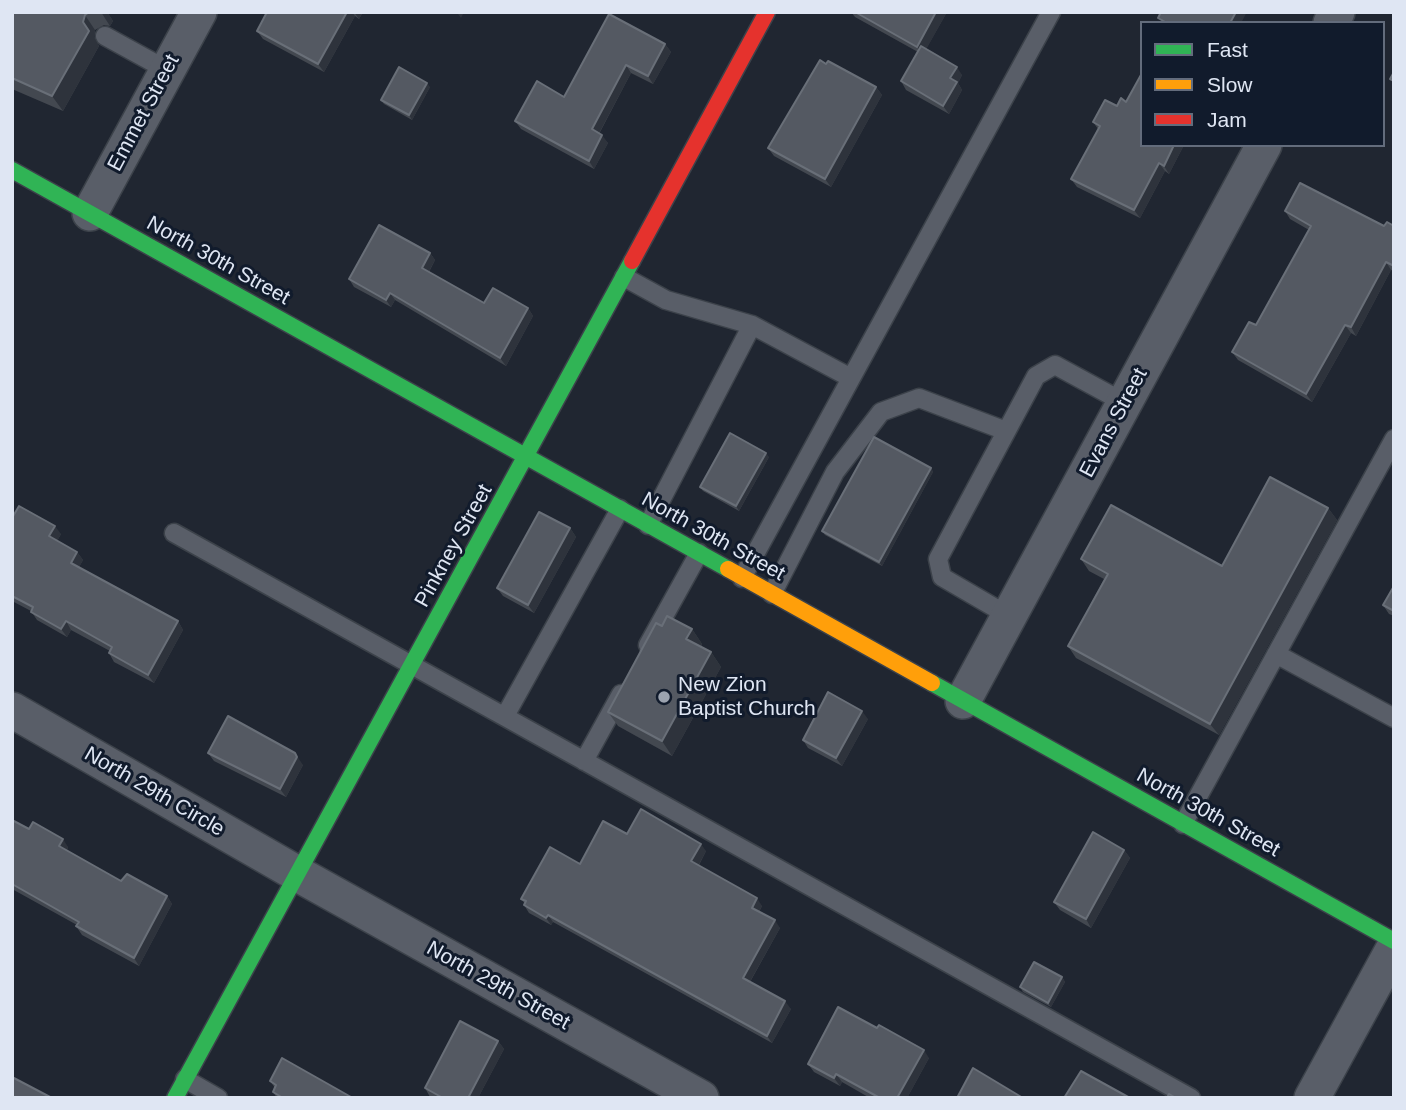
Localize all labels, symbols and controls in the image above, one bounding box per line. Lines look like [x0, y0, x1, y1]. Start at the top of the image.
legend [1140, 21, 1385, 147]
text: Fast [1207, 38, 1248, 61]
street label: Emmet Street [103, 50, 185, 176]
text: Slow [1207, 73, 1253, 96]
text: Jam [1207, 108, 1247, 131]
street label: North 30th Street [142, 211, 294, 311]
street label: Evans Street [1075, 364, 1153, 482]
street label: Pinkney Street [410, 480, 498, 612]
street label: North 30th Street [637, 487, 789, 587]
place label: New Zion Baptist Church [678, 672, 816, 722]
marker: New Zion Baptist Church [656, 689, 672, 705]
street label: North 29th Circle [79, 742, 229, 842]
street label: North 30th Street [1132, 763, 1284, 863]
street label: North 29th Street [422, 936, 574, 1036]

